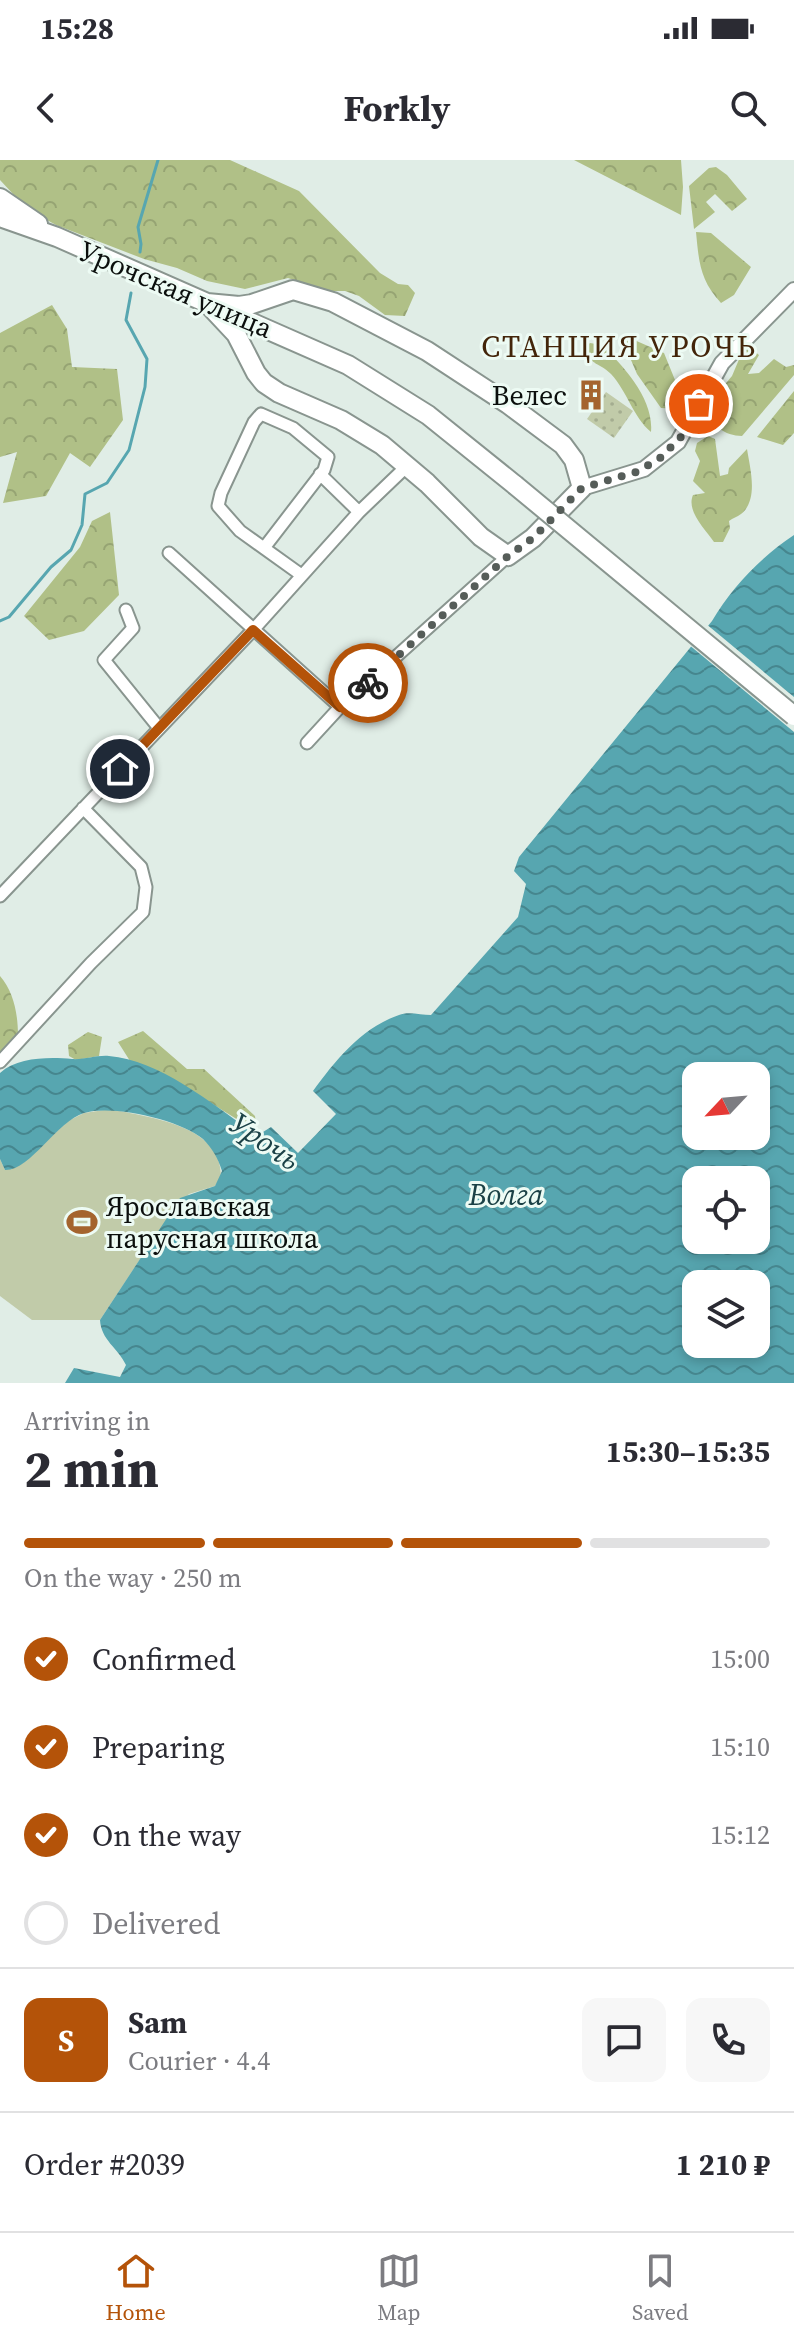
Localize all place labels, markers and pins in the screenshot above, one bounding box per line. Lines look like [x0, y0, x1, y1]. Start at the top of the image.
pin [665, 370, 733, 438]
place label: Велес [492, 376, 567, 414]
building icon: Велес [574, 378, 608, 412]
pin [86, 735, 154, 803]
place label: Ярославская парусная школа [106, 1187, 319, 1257]
sports icon: Ярославская парусная школа [65, 1205, 99, 1239]

